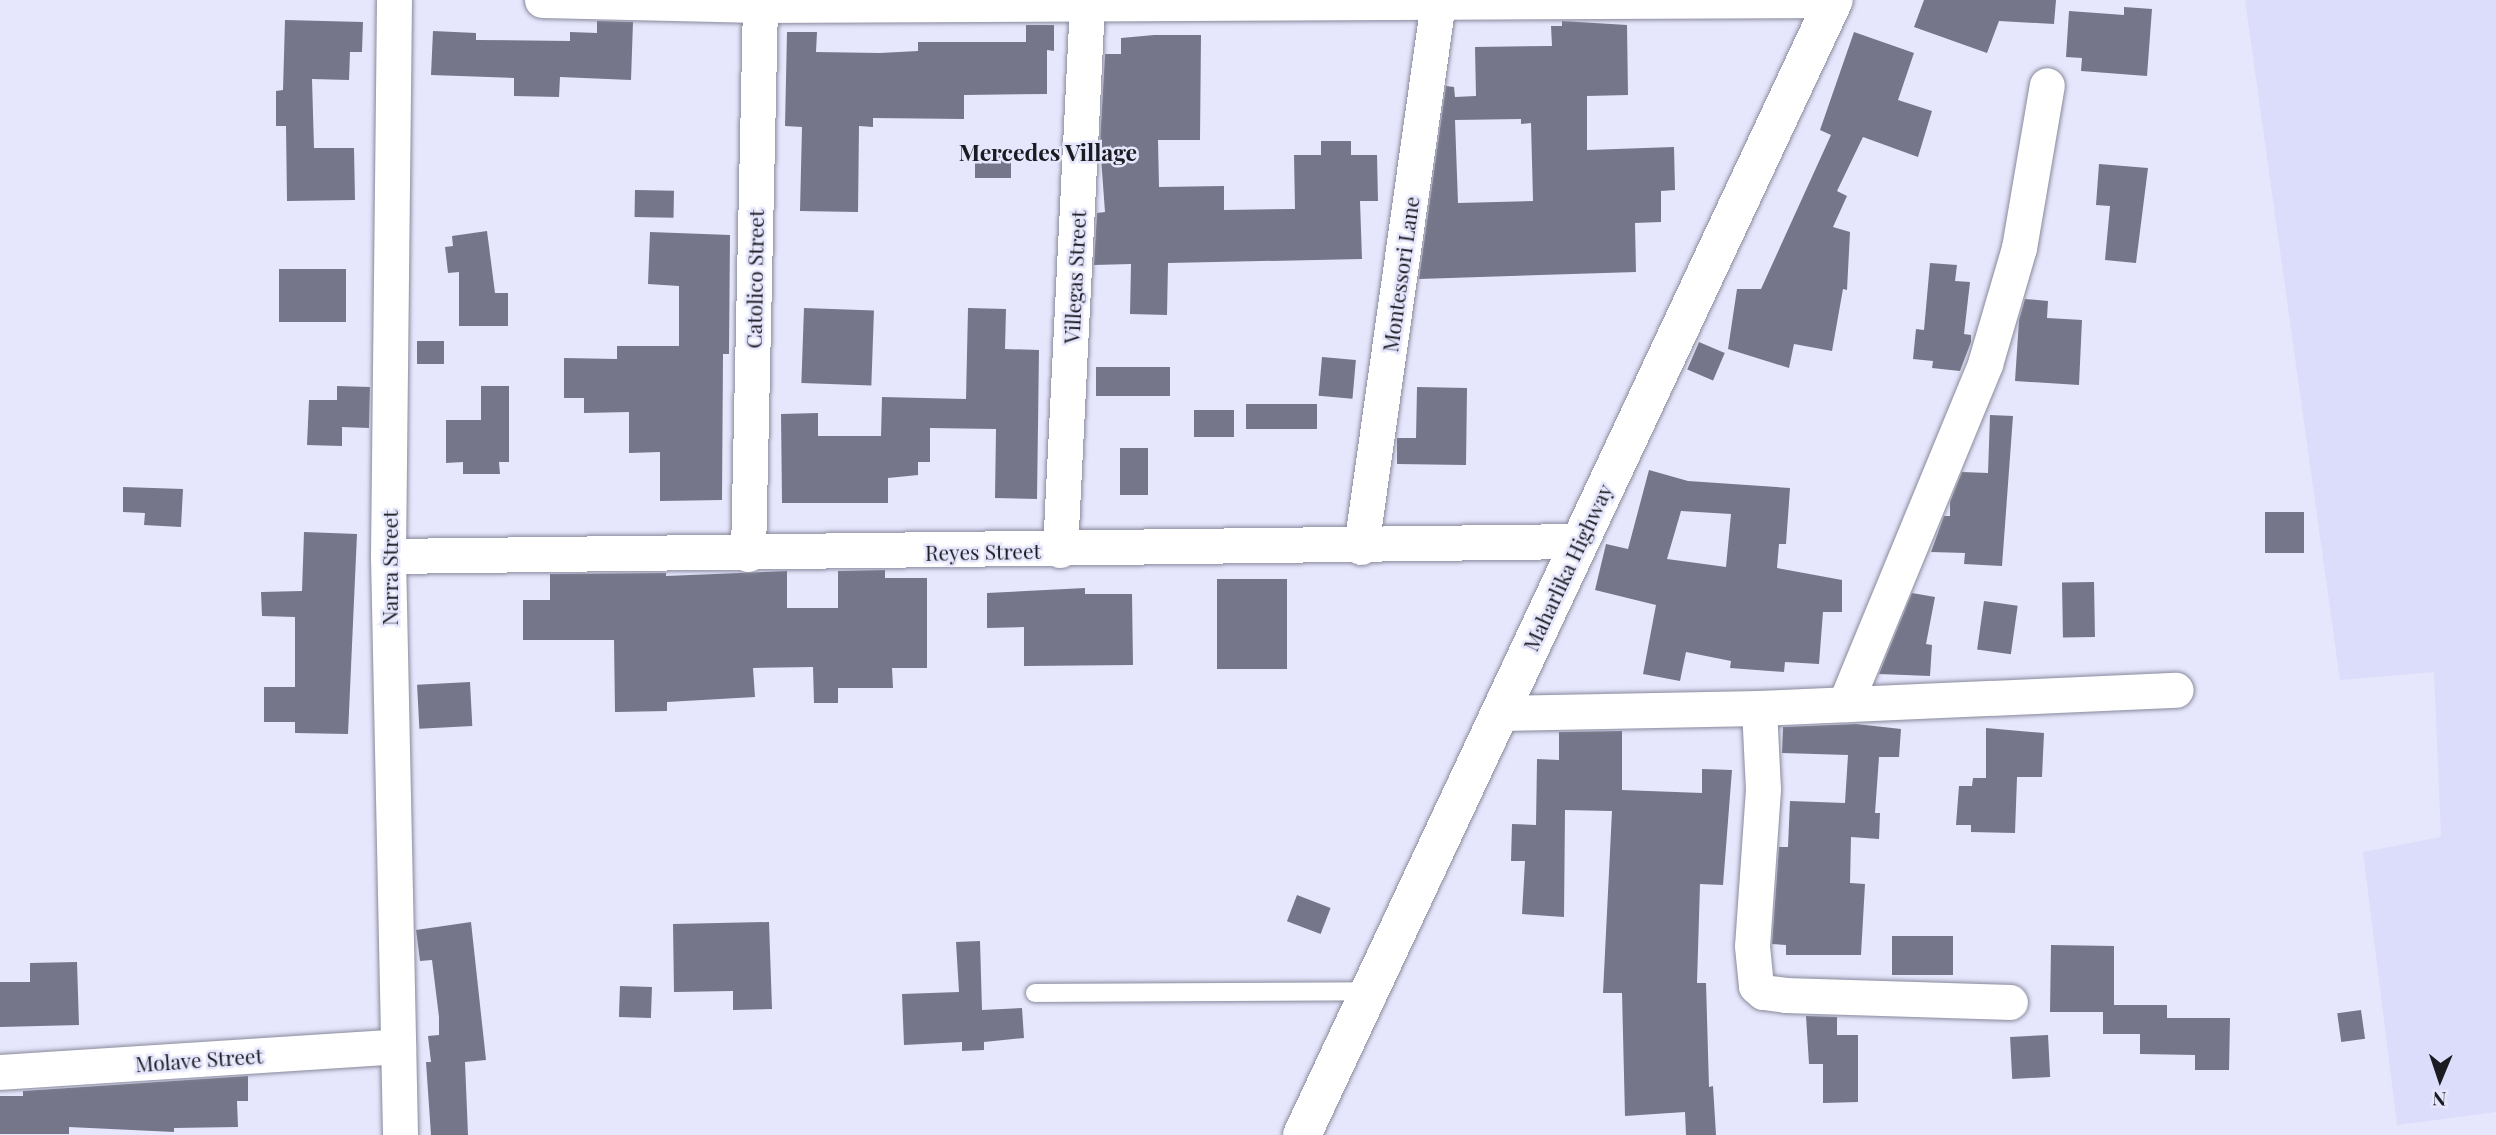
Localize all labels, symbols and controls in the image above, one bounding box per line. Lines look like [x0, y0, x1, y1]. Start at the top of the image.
district label: Mercedes Village [958, 138, 1138, 166]
street label: Montessori Lane [1377, 195, 1423, 353]
street label: Catolico Street [740, 209, 768, 349]
street label: Villegas Street [1058, 210, 1090, 344]
street label: Maharlika Highway [1517, 479, 1617, 655]
street label: Narra Street [376, 510, 402, 626]
street label: Reyes Street [925, 537, 1041, 565]
street label: Molave Street [134, 1042, 264, 1076]
north arrow [2405, 1044, 2475, 1114]
text: N [2432, 1087, 2447, 1113]

